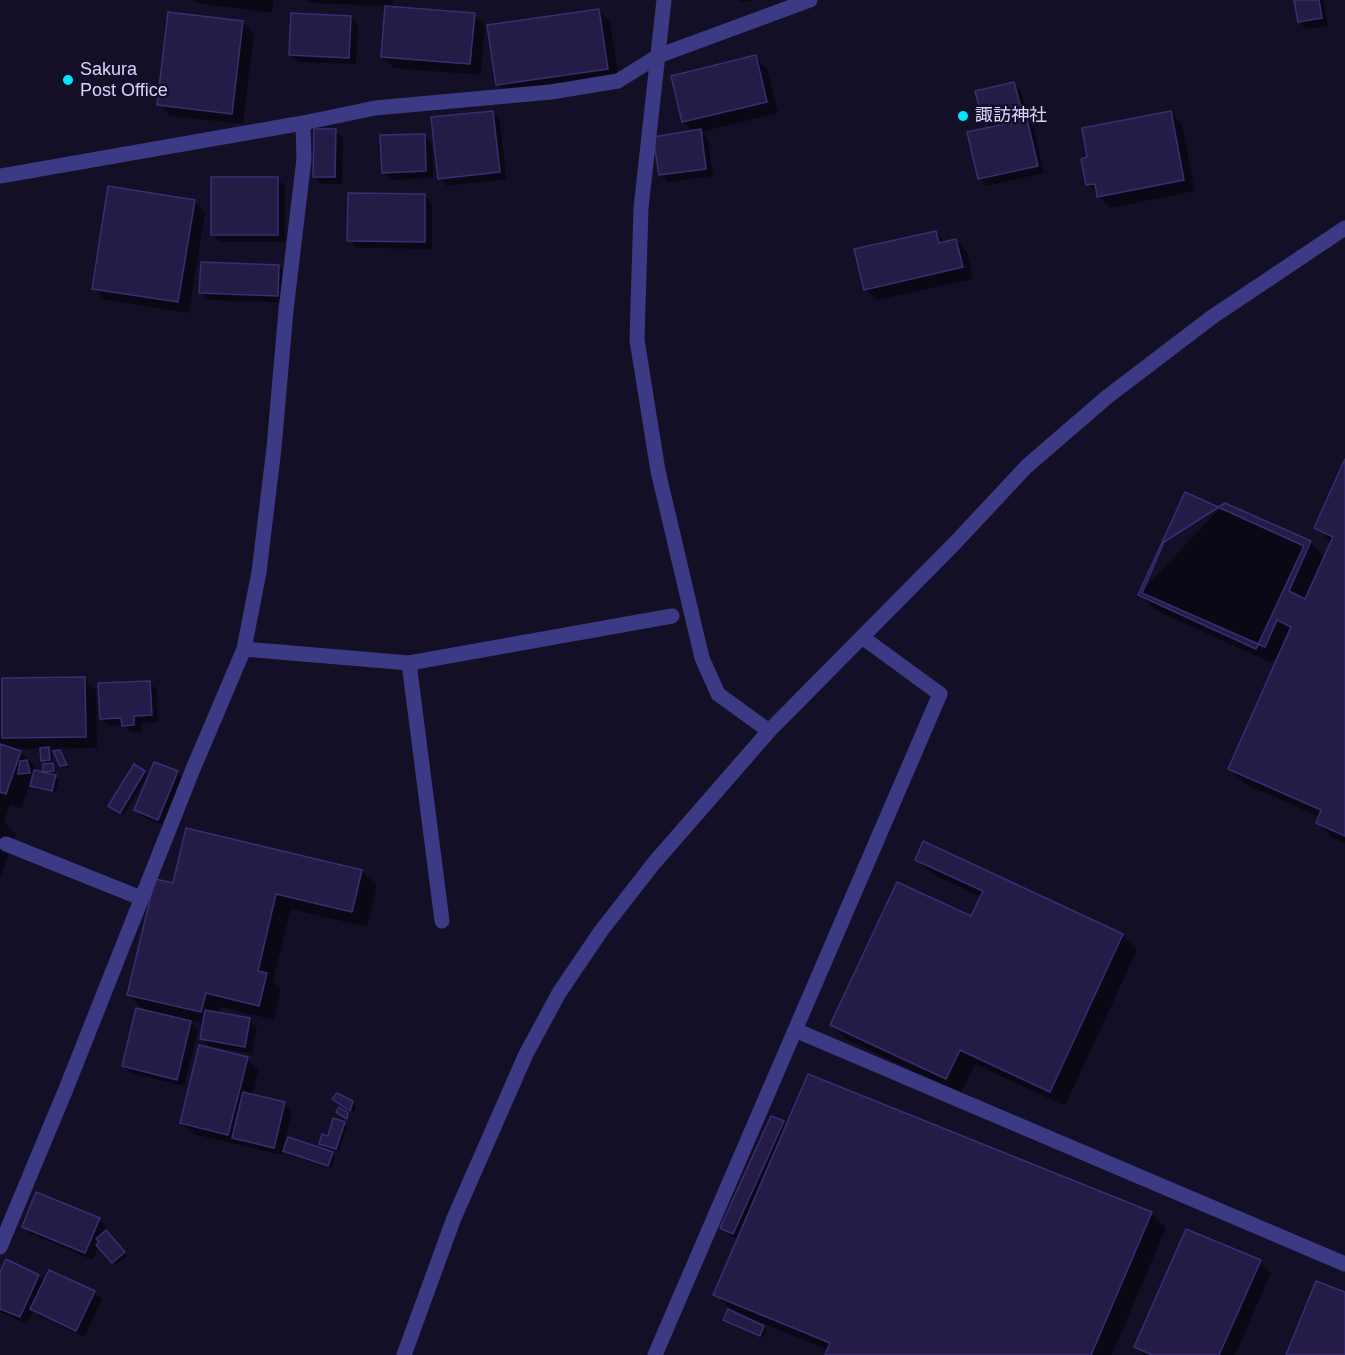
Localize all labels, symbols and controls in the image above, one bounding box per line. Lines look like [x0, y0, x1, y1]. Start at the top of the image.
place label: Sakura Post Office [80, 59, 168, 101]
marker: Sakura Post Office [61, 73, 75, 87]
place label: 諏訪神社 [975, 105, 1047, 127]
marker: 諏訪神社 [956, 109, 970, 123]

